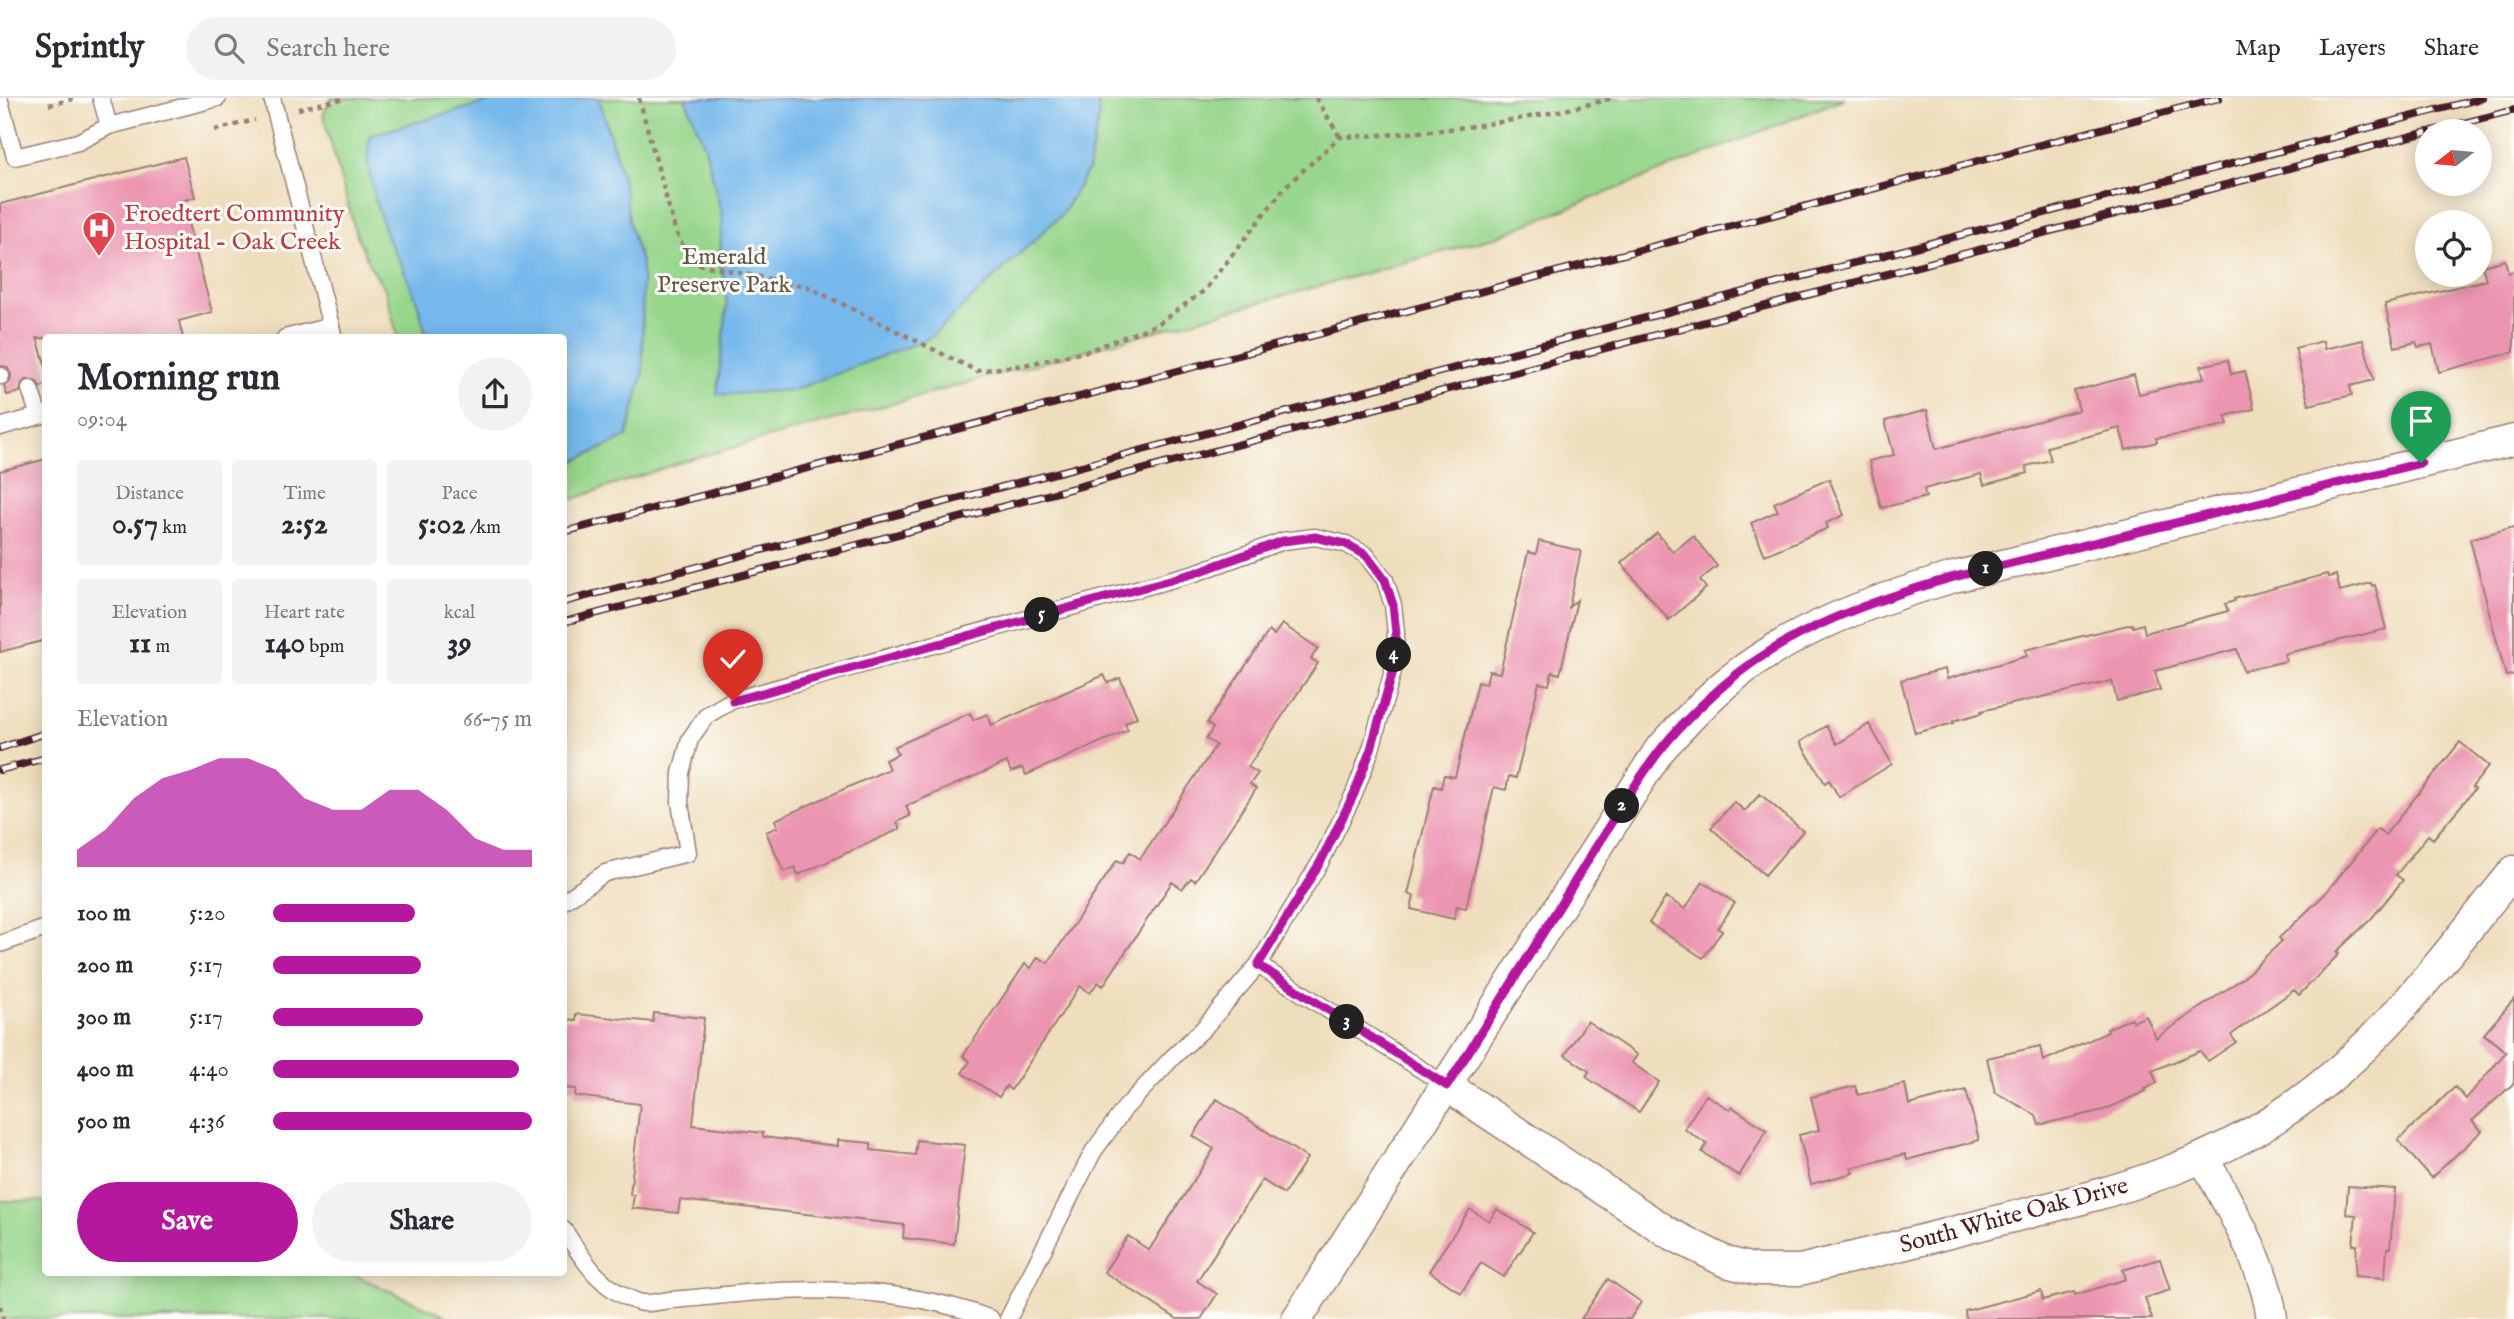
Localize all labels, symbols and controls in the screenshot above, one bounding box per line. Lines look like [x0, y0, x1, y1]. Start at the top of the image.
search box [186, 17, 676, 80]
text: Sprintly [35, 27, 144, 69]
icon: search [210, 29, 248, 67]
text: Search here [266, 32, 390, 65]
text: Map [2235, 33, 2281, 64]
text: Layers [2319, 33, 2386, 64]
text: Share [2424, 33, 2479, 64]
north arrow [2415, 119, 2492, 196]
map controls [2415, 119, 2492, 287]
place label: Froedtert Community Hospital - Oak Creek [124, 199, 345, 258]
hospital icon: Froedtert Community Hospital - Oak Creek [80, 209, 118, 258]
button: locate [2415, 210, 2492, 287]
park label: Emerald Preserve Park [657, 242, 791, 301]
text: Morning run [77, 355, 280, 403]
button: share [458, 357, 532, 431]
pin [2391, 391, 2451, 463]
icon: arrive [2402, 402, 2440, 440]
text: 09:04 [77, 405, 127, 434]
text: Distance [115, 482, 184, 506]
text: Time [283, 482, 326, 506]
text: Pace [442, 482, 477, 506]
text: 0.57 [112, 506, 158, 544]
text: 2:52 [281, 506, 328, 544]
text: 5:02 [418, 506, 466, 544]
text: km [158, 516, 187, 540]
text: /km [466, 516, 501, 540]
pin: 1 [1968, 552, 2004, 587]
text: 1 [1982, 556, 1989, 580]
pin: 5 [1024, 598, 1060, 632]
text: Elevation [112, 601, 187, 625]
text: Heart rate [264, 601, 345, 625]
text: kcal [444, 601, 475, 625]
text: 5 [1038, 602, 1045, 626]
text: 11 [129, 625, 151, 663]
text: 140 [265, 625, 305, 663]
text: 39 [447, 625, 472, 663]
pin [703, 629, 763, 701]
text: m [151, 635, 170, 659]
text: bpm [305, 635, 344, 659]
pin: 4 [1376, 638, 1412, 672]
icon: check [714, 640, 752, 678]
text: 4 [1389, 642, 1398, 666]
text: Elevation [77, 705, 168, 734]
text: 66–75 m [463, 705, 532, 734]
pin: 2 [1604, 788, 1640, 824]
text: 2 [1617, 793, 1626, 817]
text: 100 m [77, 899, 131, 928]
text: 5:20 [189, 899, 226, 928]
text: 200 m [77, 951, 133, 980]
text: 5:17 [189, 951, 223, 980]
text: 300 m [77, 1003, 131, 1032]
text: 5:17 [189, 1003, 223, 1032]
pin: 3 [1330, 1004, 1364, 1040]
text: 3 [1343, 1009, 1350, 1033]
text: 400 m [77, 1055, 134, 1084]
text: 4:40 [189, 1055, 229, 1084]
text: 500 m [77, 1107, 131, 1136]
text: 4:36 [189, 1107, 225, 1136]
street label: South White Oak Drive [1896, 1171, 2132, 1261]
button: Save [77, 1182, 298, 1262]
button: Share [312, 1182, 532, 1262]

